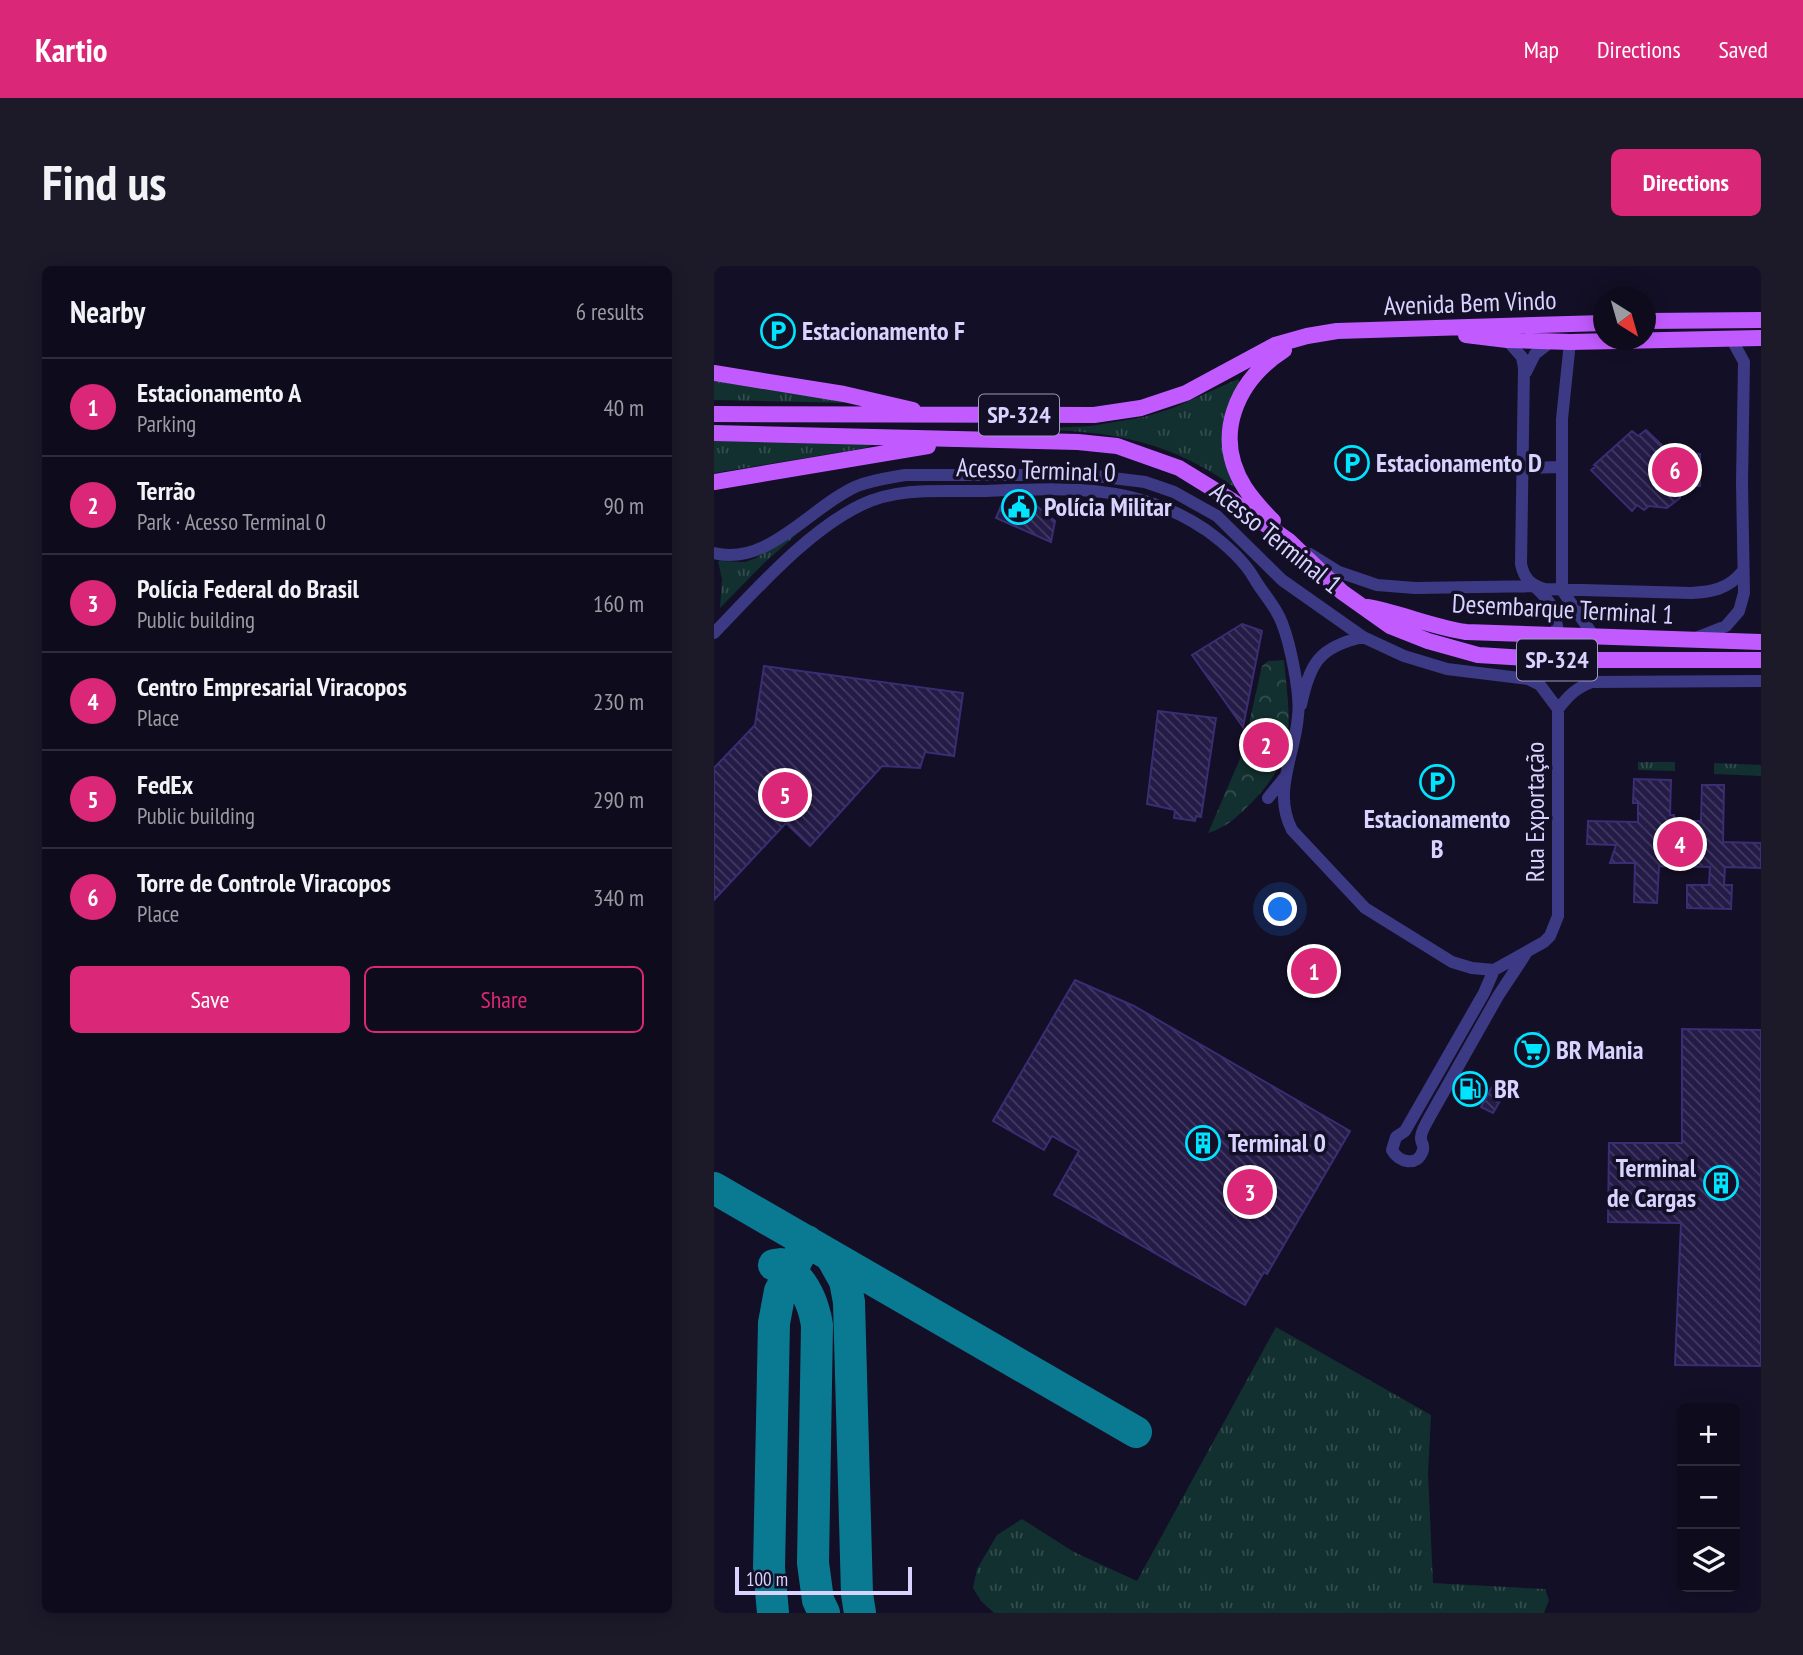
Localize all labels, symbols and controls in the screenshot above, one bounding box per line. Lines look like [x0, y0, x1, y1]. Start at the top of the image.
text: Kartio [35, 28, 108, 71]
text: Map [1524, 34, 1559, 65]
text: Directions [1597, 34, 1681, 65]
text: Saved [1719, 34, 1768, 65]
button: Directions [1611, 149, 1761, 216]
text: Find us [42, 150, 166, 214]
street label: Avenida Bem Vindo [1383, 283, 1557, 322]
north arrow [1593, 287, 1656, 350]
text: Nearby [70, 292, 145, 331]
text: 6 results [576, 297, 644, 326]
parking icon: Estacionamento F [759, 312, 797, 350]
place label: Estacionamento F [802, 314, 965, 347]
text: Estacionamento A [137, 376, 301, 409]
text: 1 [88, 393, 99, 422]
text: 40 m [603, 393, 644, 422]
road number: SP-324 [979, 394, 1059, 435]
text: Parking [137, 409, 196, 438]
parking icon: Estacionamento D [1333, 444, 1371, 482]
pin: 6 [1652, 444, 1698, 496]
place label: Estacionamento D [1376, 446, 1542, 479]
street label: Acesso Terminal 0 [956, 450, 1116, 489]
text: Terrão [137, 474, 195, 507]
street label: Acesso Terminal 1 [1204, 475, 1349, 601]
public building icon: Polícia Militar [1000, 488, 1038, 526]
place label: Polícia Militar [1044, 490, 1172, 523]
text: 2 [88, 491, 99, 520]
text: 90 m [603, 491, 644, 520]
text: Park · Acesso Terminal 0 [137, 507, 326, 536]
text: Polícia Federal do Brasil [137, 572, 359, 605]
street label: Desembarque Terminal 1 [1451, 586, 1675, 631]
text: 3 [88, 589, 99, 618]
text: 160 m [593, 589, 644, 618]
text: Public building [137, 605, 255, 634]
road number: SP-324 [1517, 640, 1597, 680]
text: Centro Empresarial Viracopos [137, 670, 407, 703]
text: 4 [88, 687, 99, 716]
text: 230 m [593, 687, 644, 716]
text: Place [137, 703, 179, 732]
pin: 2 [1243, 719, 1289, 771]
street label: Rua Exportação [1518, 742, 1551, 882]
parking icon: Estacionamento B [1418, 763, 1456, 801]
text: FedEx [137, 768, 193, 801]
pin: 5 [762, 769, 808, 821]
text: 5 [88, 785, 99, 814]
text: 290 m [593, 785, 644, 814]
text: Public building [137, 801, 255, 830]
place label: Estacionamento B [1364, 802, 1510, 865]
pin: 4 [1657, 818, 1703, 870]
text: Torre de Controle Viracopos [137, 866, 391, 899]
text: 6 [88, 883, 99, 912]
text: 340 m [593, 883, 644, 912]
your location [1263, 892, 1297, 926]
text: Place [137, 899, 179, 928]
pin: 1 [1291, 945, 1337, 997]
button: Save [70, 966, 350, 1033]
button: Share [364, 966, 644, 1033]
supermarket icon: BR Mania [1513, 1031, 1551, 1069]
place label: BR Mania [1556, 1033, 1643, 1066]
fuel station icon: BR [1451, 1070, 1489, 1108]
place label: BR [1494, 1072, 1520, 1105]
building icon: Terminal 0 [1184, 1124, 1222, 1162]
place label: Terminal 0 [1228, 1126, 1326, 1159]
place label: Terminal de Cargas [1607, 1151, 1697, 1214]
building icon: Terminal de Cargas [1702, 1164, 1740, 1202]
pin: 3 [1227, 1166, 1273, 1218]
map controls [1677, 1403, 1740, 1592]
button: + [1677, 1403, 1740, 1466]
button: − [1677, 1466, 1740, 1529]
button: layers [1677, 1529, 1740, 1592]
scale bar [735, 1564, 912, 1596]
text: 100 m [746, 1567, 788, 1591]

